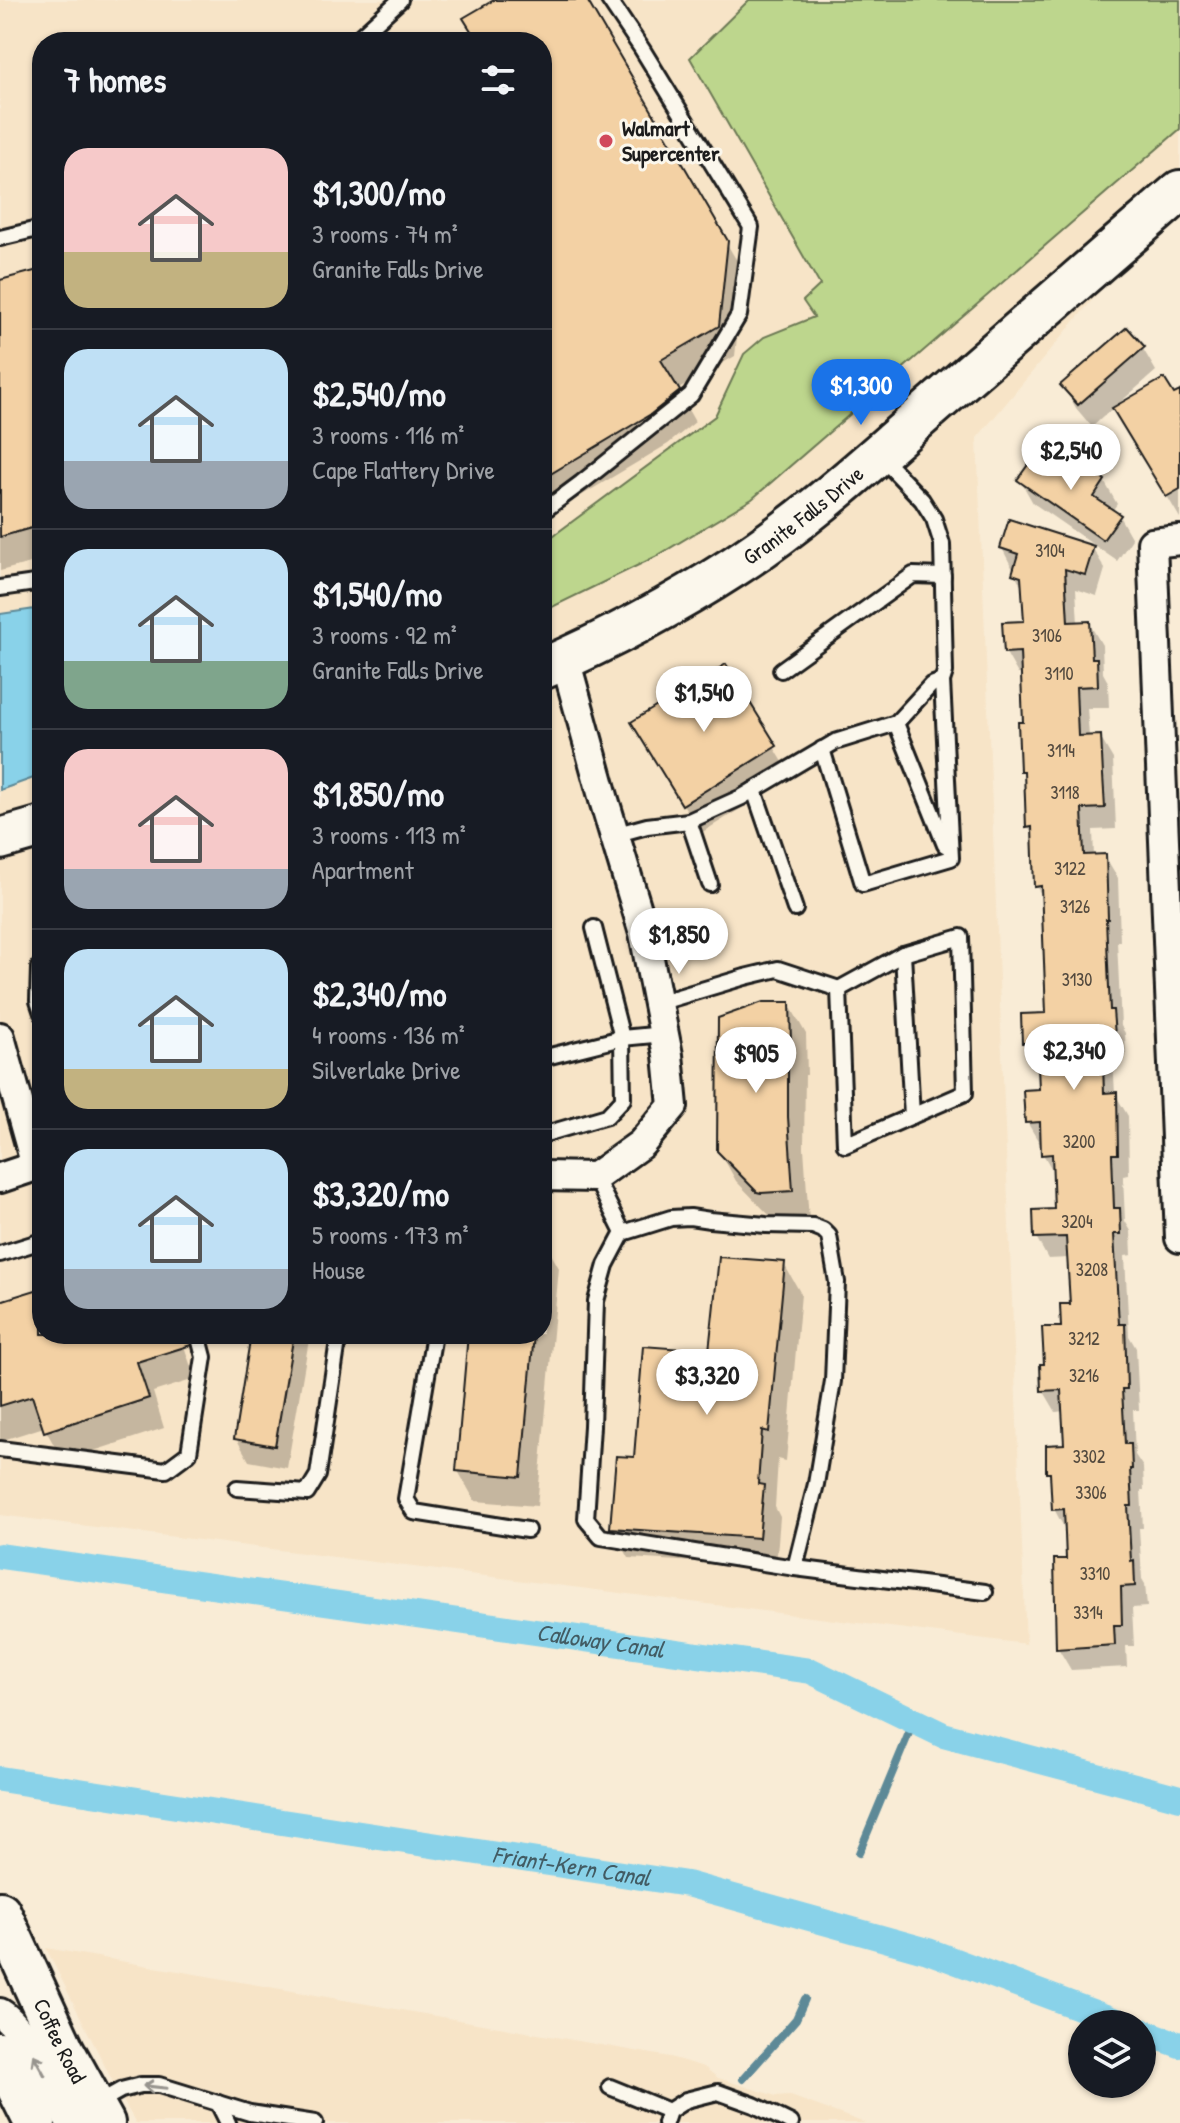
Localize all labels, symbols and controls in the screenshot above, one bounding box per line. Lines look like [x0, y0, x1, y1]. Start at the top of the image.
text: 7 homes [64, 57, 166, 103]
icon: filters [476, 58, 520, 102]
place label: Walmart Supercenter [622, 113, 720, 169]
marker: Walmart Supercenter [597, 132, 615, 150]
text: $1,300/mo [312, 170, 445, 216]
icon: home [128, 180, 224, 276]
text: 3 rooms · 74 m² [312, 216, 458, 251]
text: Granite Falls Drive [312, 251, 484, 286]
pin: $1,300 [796, 359, 926, 427]
text: $1,300 [830, 367, 892, 402]
text: $2,540/mo [312, 371, 446, 417]
icon: home [128, 381, 224, 477]
text: 3 rooms · 116 m² [312, 417, 464, 452]
pin: $2,540 [1006, 424, 1136, 492]
text: $2,540 [1040, 432, 1103, 467]
text: Cape Flattery Drive [312, 452, 495, 487]
street label: Granite Falls Drive [737, 458, 870, 572]
house number: 3104 [1035, 538, 1065, 563]
text: $1,540/mo [312, 571, 442, 617]
icon: home [128, 581, 224, 677]
text: 3 rooms · 92 m² [312, 617, 457, 652]
house number: 3106 [1032, 623, 1062, 648]
text: Granite Falls Drive [312, 652, 484, 687]
house number: 3110 [1044, 661, 1074, 686]
pin: $1,540 [639, 666, 769, 734]
text: $1,540 [674, 674, 734, 709]
house number: 3114 [1047, 738, 1075, 763]
text: $1,850/mo [312, 771, 444, 817]
house number: 3118 [1051, 780, 1080, 805]
icon: home [128, 781, 224, 877]
text: 3 rooms · 113 m² [312, 817, 466, 852]
text: Apartment [312, 852, 414, 887]
house number: 3122 [1054, 856, 1086, 881]
house number: 3126 [1060, 894, 1090, 919]
pin: $1,850 [614, 908, 744, 976]
text: $1,850 [648, 916, 710, 951]
house number: 3130 [1062, 967, 1092, 992]
text: $2,340/mo [312, 971, 446, 1017]
icon: home [128, 981, 224, 1077]
text: 4 rooms · 136 m² [312, 1017, 465, 1052]
pin: $2,340 [1009, 1024, 1139, 1092]
pin: $905 [709, 1027, 803, 1095]
text: $2,340 [1042, 1032, 1106, 1067]
text: $905 [733, 1035, 779, 1070]
text: Silverlake Drive [312, 1052, 461, 1087]
house number: 3200 [1063, 1129, 1095, 1154]
text: $3,320/mo [312, 1171, 449, 1217]
icon: home [128, 1181, 224, 1277]
house number: 3204 [1061, 1209, 1093, 1234]
text: 5 rooms · 173 m² [312, 1217, 468, 1252]
text: House [312, 1252, 365, 1287]
house number: 3208 [1076, 1257, 1108, 1282]
house number: 3212 [1068, 1326, 1100, 1351]
pin: $3,320 [642, 1349, 772, 1417]
text: $3,320 [674, 1357, 740, 1392]
house number: 3216 [1069, 1363, 1099, 1388]
house number: 3302 [1073, 1444, 1106, 1469]
house number: 3306 [1075, 1480, 1107, 1505]
house number: 3310 [1080, 1561, 1110, 1586]
house number: 3314 [1073, 1600, 1103, 1625]
water label: Calloway Canal [534, 1615, 667, 1665]
water label: Friant-Kern Canal [491, 1838, 654, 1893]
street label: Coffee Road [27, 1993, 94, 2089]
map controls [1068, 2010, 1156, 2098]
button: layers [1068, 2010, 1156, 2098]
one-way arrow [31, 2054, 47, 2077]
one-way arrow [142, 2079, 169, 2094]

